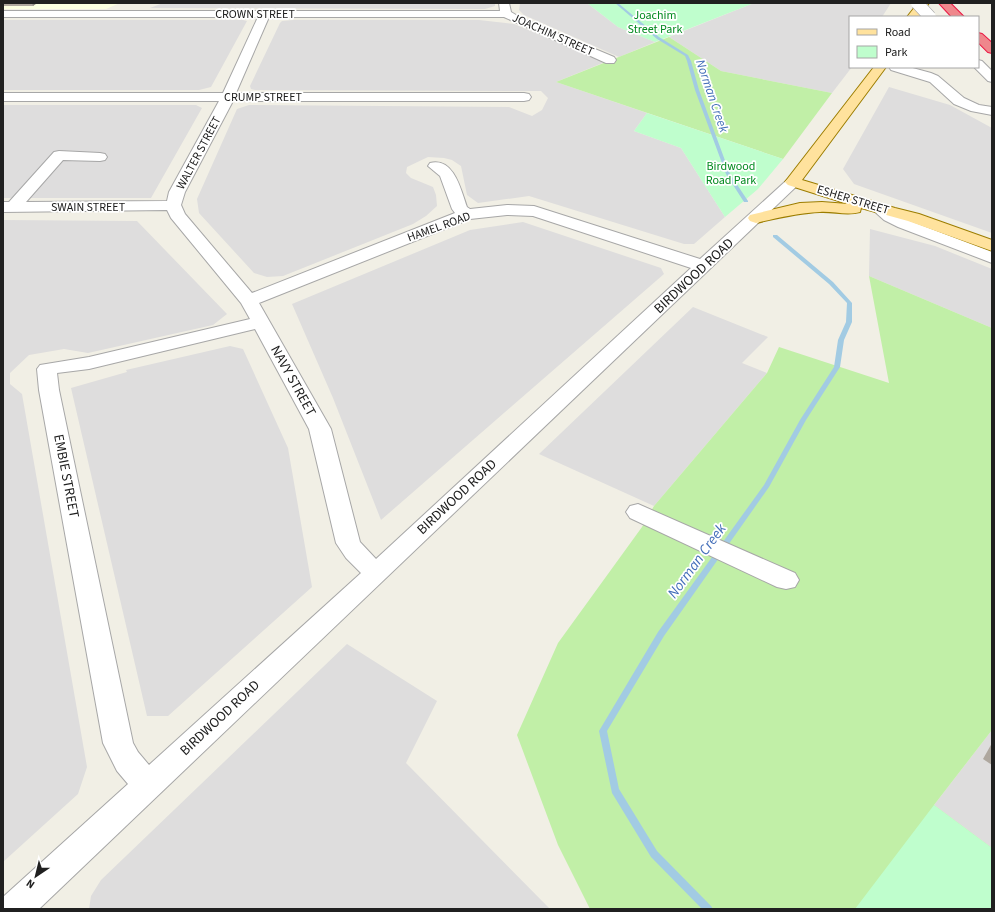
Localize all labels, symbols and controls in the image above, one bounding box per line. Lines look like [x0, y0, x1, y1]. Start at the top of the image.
street label: CROWN STREET [215, 6, 295, 23]
park label: Joachim Street Park [628, 7, 683, 38]
street label: JOACHIM STREET [510, 9, 597, 61]
legend [849, 16, 979, 68]
text: Road [885, 24, 911, 41]
text: Park [885, 44, 907, 61]
water label: Norman Creek [691, 57, 733, 136]
street label: CRUMP STREET [224, 89, 302, 106]
street label: WALTER STREET [173, 113, 226, 193]
park label: Birdwood Road Park [706, 158, 756, 189]
street label: ESHER STREET [815, 181, 892, 219]
street label: SWAIN STREET [51, 199, 126, 216]
street label: HAMEL ROAD [405, 208, 473, 246]
street label: BIRDWOOD ROAD [650, 234, 738, 318]
street label: NAVY STREET [265, 342, 321, 420]
street label: EMBIE STREET [48, 433, 84, 520]
street label: BIRDWOOD ROAD [413, 455, 501, 539]
water label: Norman Creek [663, 519, 732, 603]
street label: BIRDWOOD ROAD [176, 676, 264, 760]
north arrow [16, 856, 56, 896]
text: N [23, 876, 38, 892]

